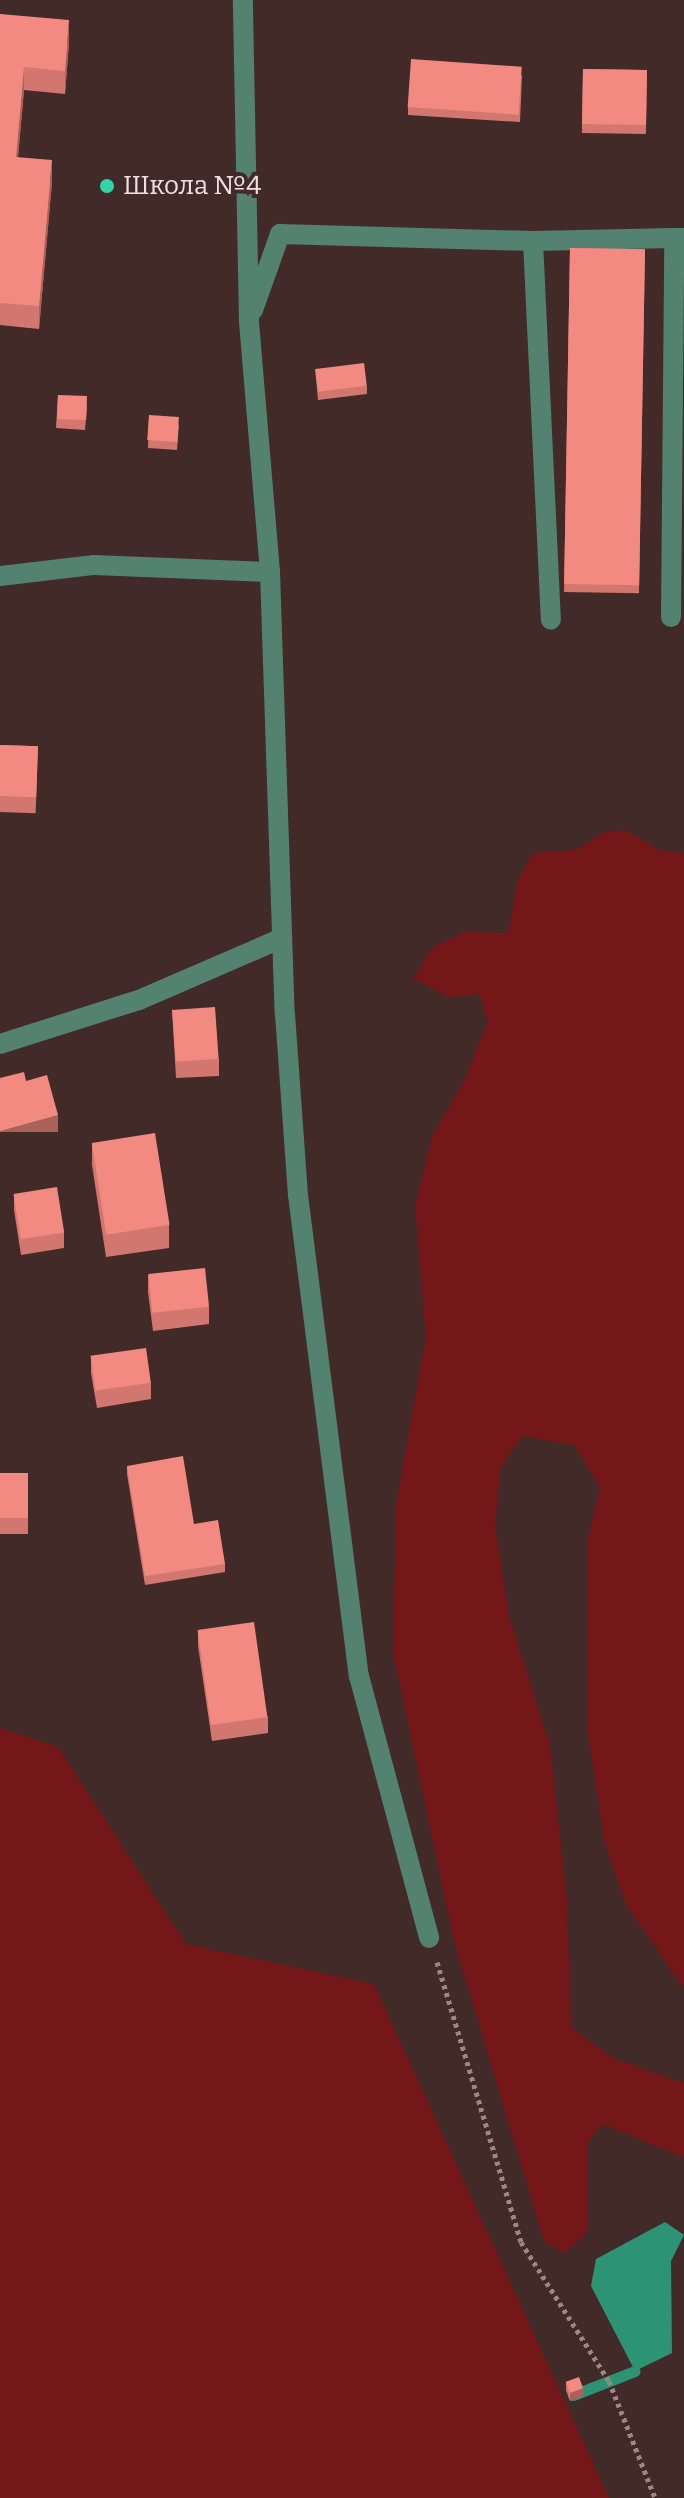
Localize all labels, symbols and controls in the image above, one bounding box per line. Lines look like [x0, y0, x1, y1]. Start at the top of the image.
place label: Школа №4 [123, 170, 261, 202]
marker: Школа №4 [98, 177, 116, 195]

